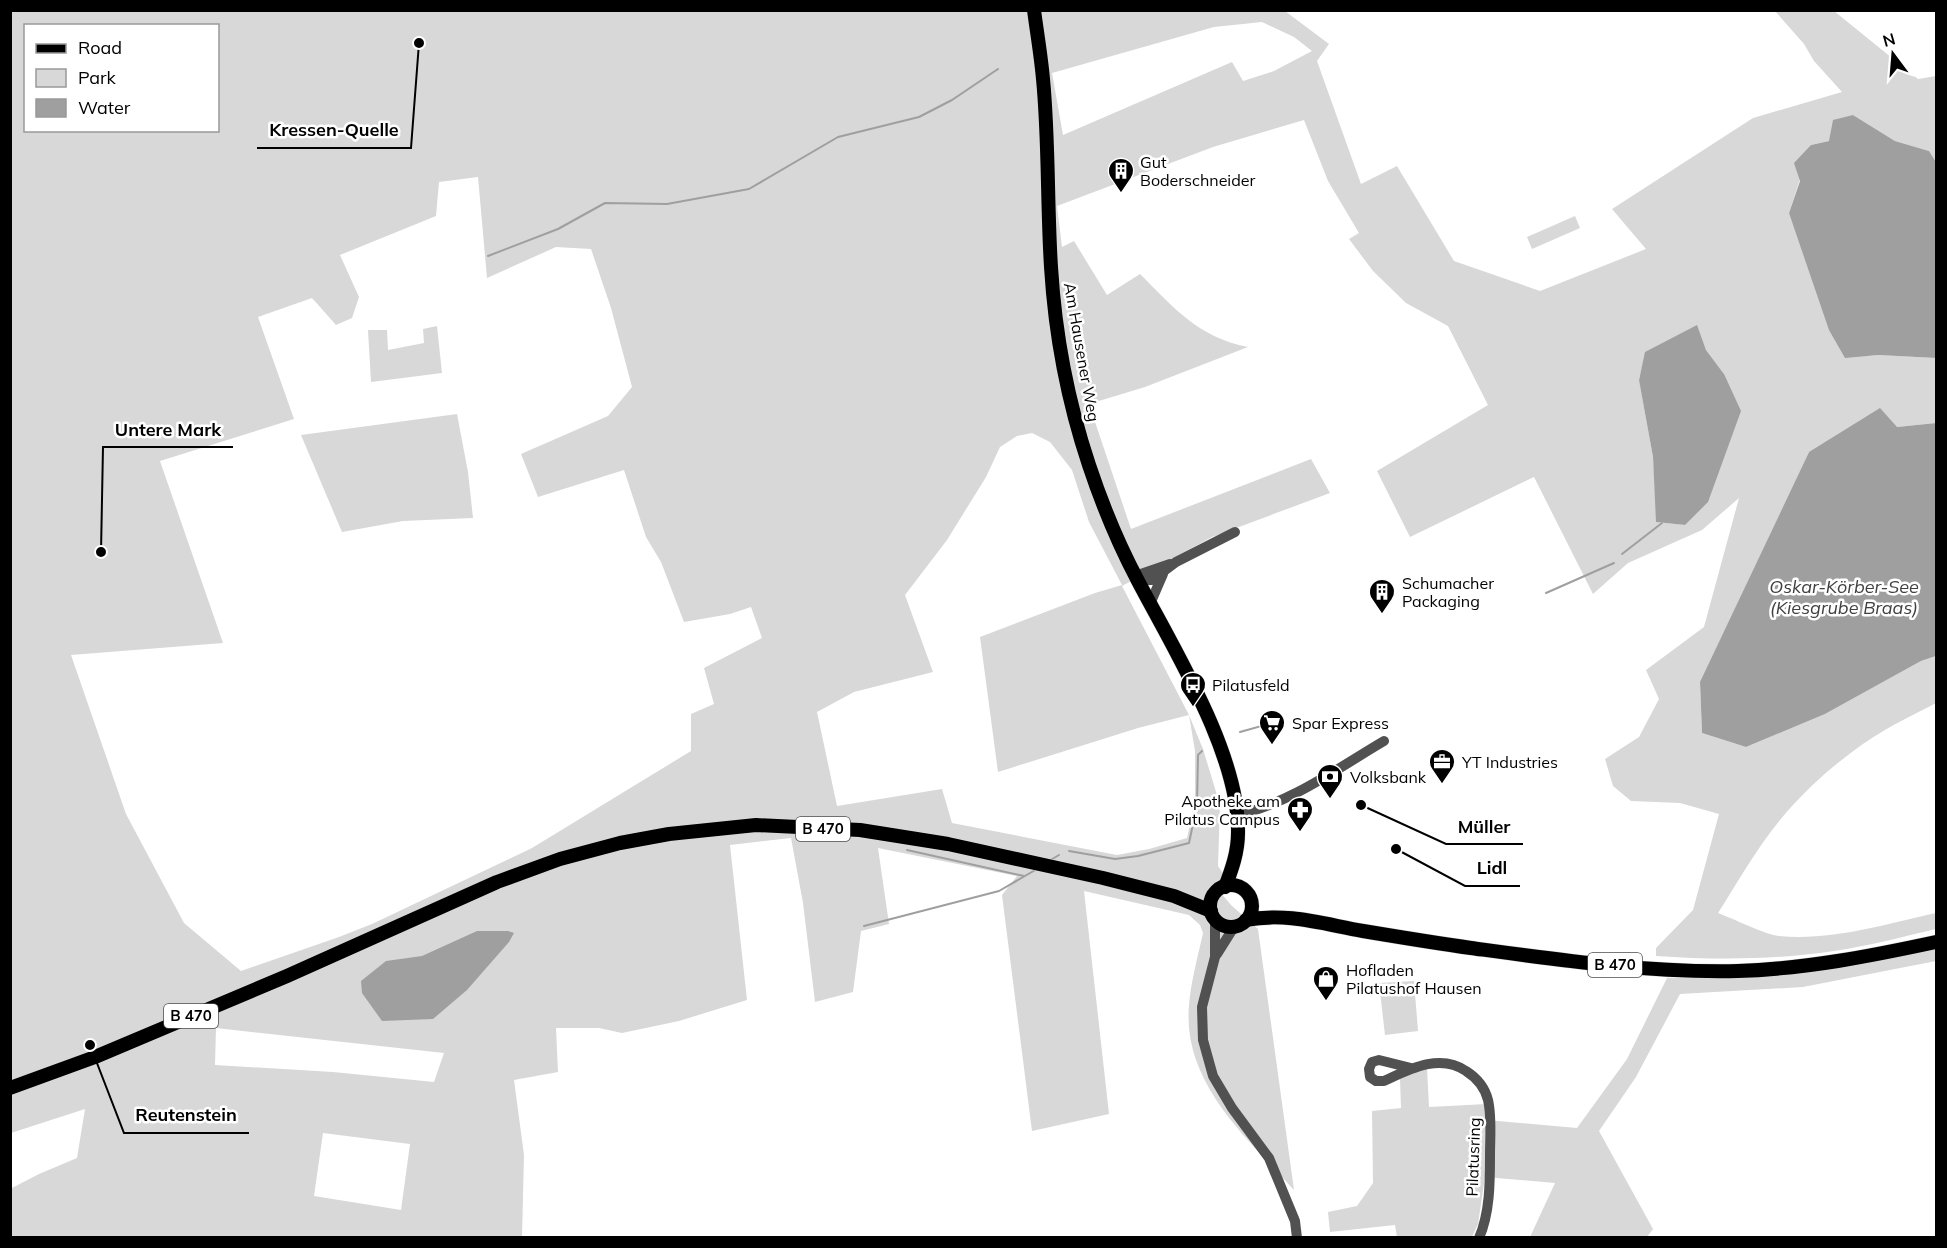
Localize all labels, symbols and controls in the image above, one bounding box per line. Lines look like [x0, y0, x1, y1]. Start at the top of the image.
legend [24, 24, 219, 132]
north arrow [1863, 24, 1923, 84]
text: N [1880, 28, 1897, 51]
text: Road [78, 36, 122, 59]
text: Park [78, 66, 117, 89]
text: Water [78, 96, 131, 119]
callout: Kressen-Quelle [257, 112, 411, 148]
text: Kressen-Quelle [269, 118, 399, 141]
place label: Gut Boderschneider [1140, 152, 1255, 190]
building icon: Gut Boderschneider [1106, 156, 1136, 194]
street label: Am Hausener Weg [1060, 281, 1104, 423]
callout: Untere Mark [103, 411, 233, 447]
text: Untere Mark [115, 418, 222, 441]
place label: Schumacher Packaging [1402, 573, 1494, 611]
water label: Oskar-Körber-See (Kiesgrube Braas) [1769, 575, 1919, 619]
building icon: Schumacher Packaging [1367, 577, 1397, 615]
bus stop icon: Pilatusfeld [1178, 670, 1208, 708]
place label: Pilatusfeld [1212, 675, 1290, 695]
supermarket icon: Spar Express [1257, 708, 1287, 746]
place label: Spar Express [1292, 713, 1389, 733]
office icon: YT Industries [1427, 747, 1457, 785]
place label: YT Industries [1461, 752, 1558, 772]
bank icon: Volksbank [1315, 762, 1345, 800]
place label: Volksbank [1350, 767, 1427, 787]
place label: Apotheke am Pilatus Campus [1164, 791, 1280, 829]
pharmacy icon: Apotheke am Pilatus Campus [1285, 795, 1315, 833]
callout: Müller [1446, 808, 1523, 844]
text: Müller [1458, 815, 1511, 838]
road number: B 470 [796, 817, 850, 841]
callout: Lidl [1465, 850, 1520, 886]
text: Lidl [1477, 856, 1507, 879]
road number: B 470 [1588, 953, 1642, 977]
place label: Hofladen Pilatushof Hausen [1346, 960, 1482, 998]
shop icon: Hofladen Pilatushof Hausen [1311, 964, 1341, 1002]
road number: B 470 [164, 1004, 218, 1028]
callout: Reutenstein [124, 1097, 249, 1133]
text: Reutenstein [135, 1103, 237, 1126]
street label: Pilatusring [1462, 1117, 1484, 1197]

